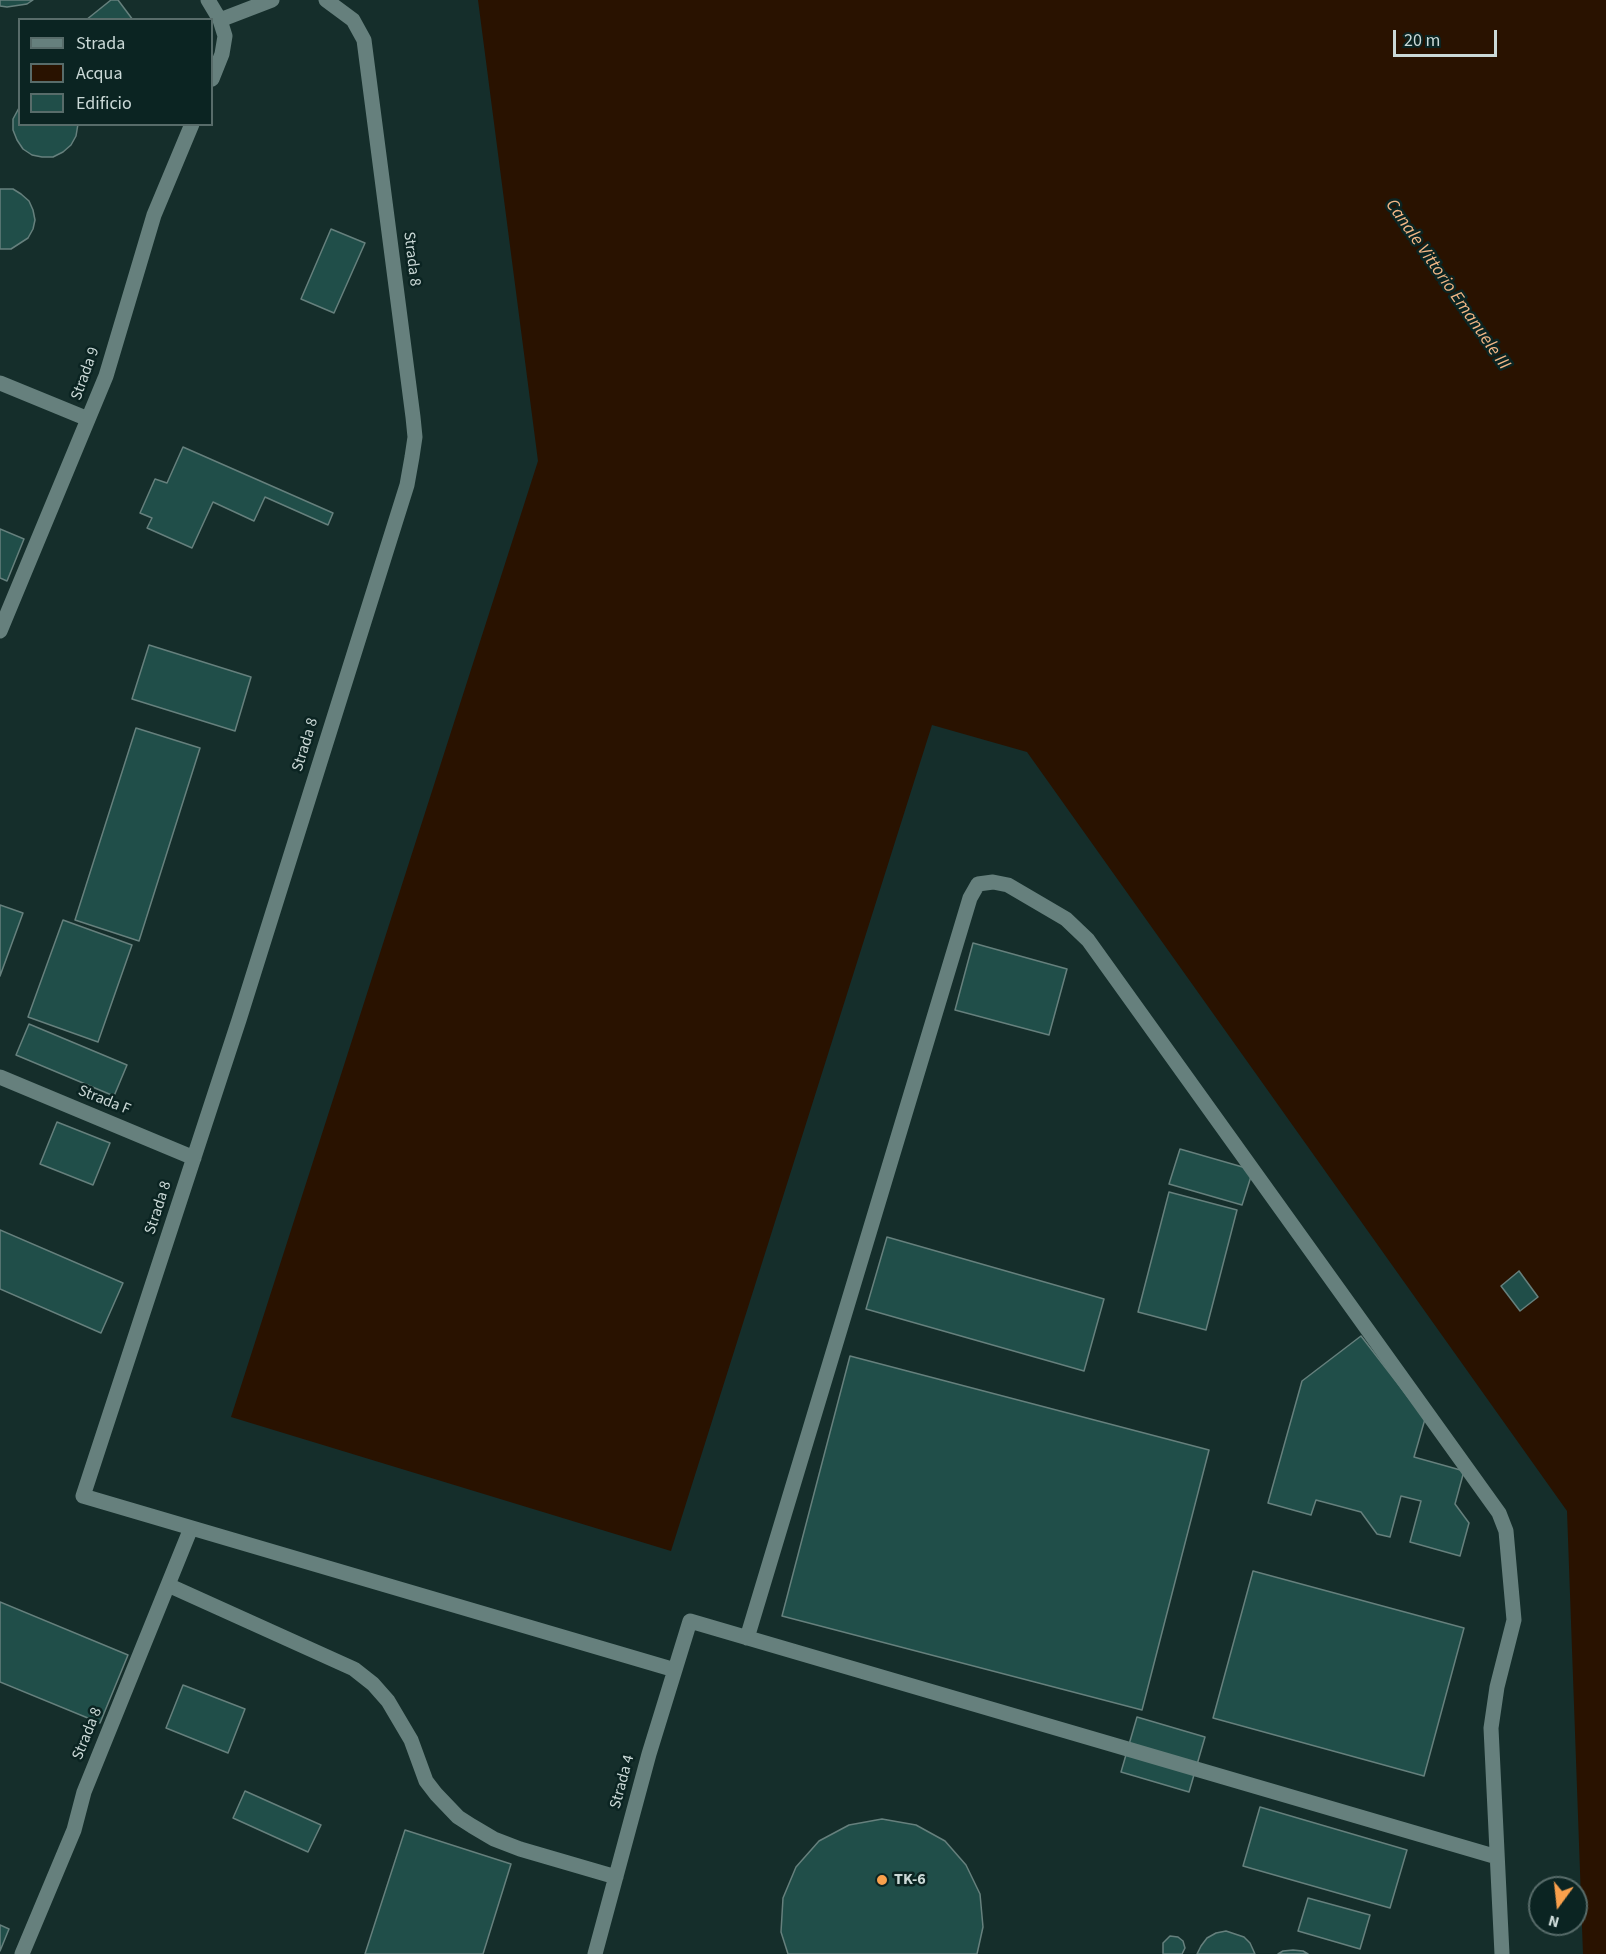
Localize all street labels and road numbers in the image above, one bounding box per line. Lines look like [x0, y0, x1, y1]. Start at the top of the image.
street label: Strada 8 [398, 231, 424, 287]
street label: Strada 9 [68, 345, 104, 403]
street label: Strada 8 [289, 716, 323, 774]
street label: Strada F [75, 1082, 133, 1120]
street label: Strada 8 [141, 1179, 177, 1237]
street label: Strada 8 [69, 1705, 107, 1763]
street label: Strada 4 [607, 1753, 639, 1811]

